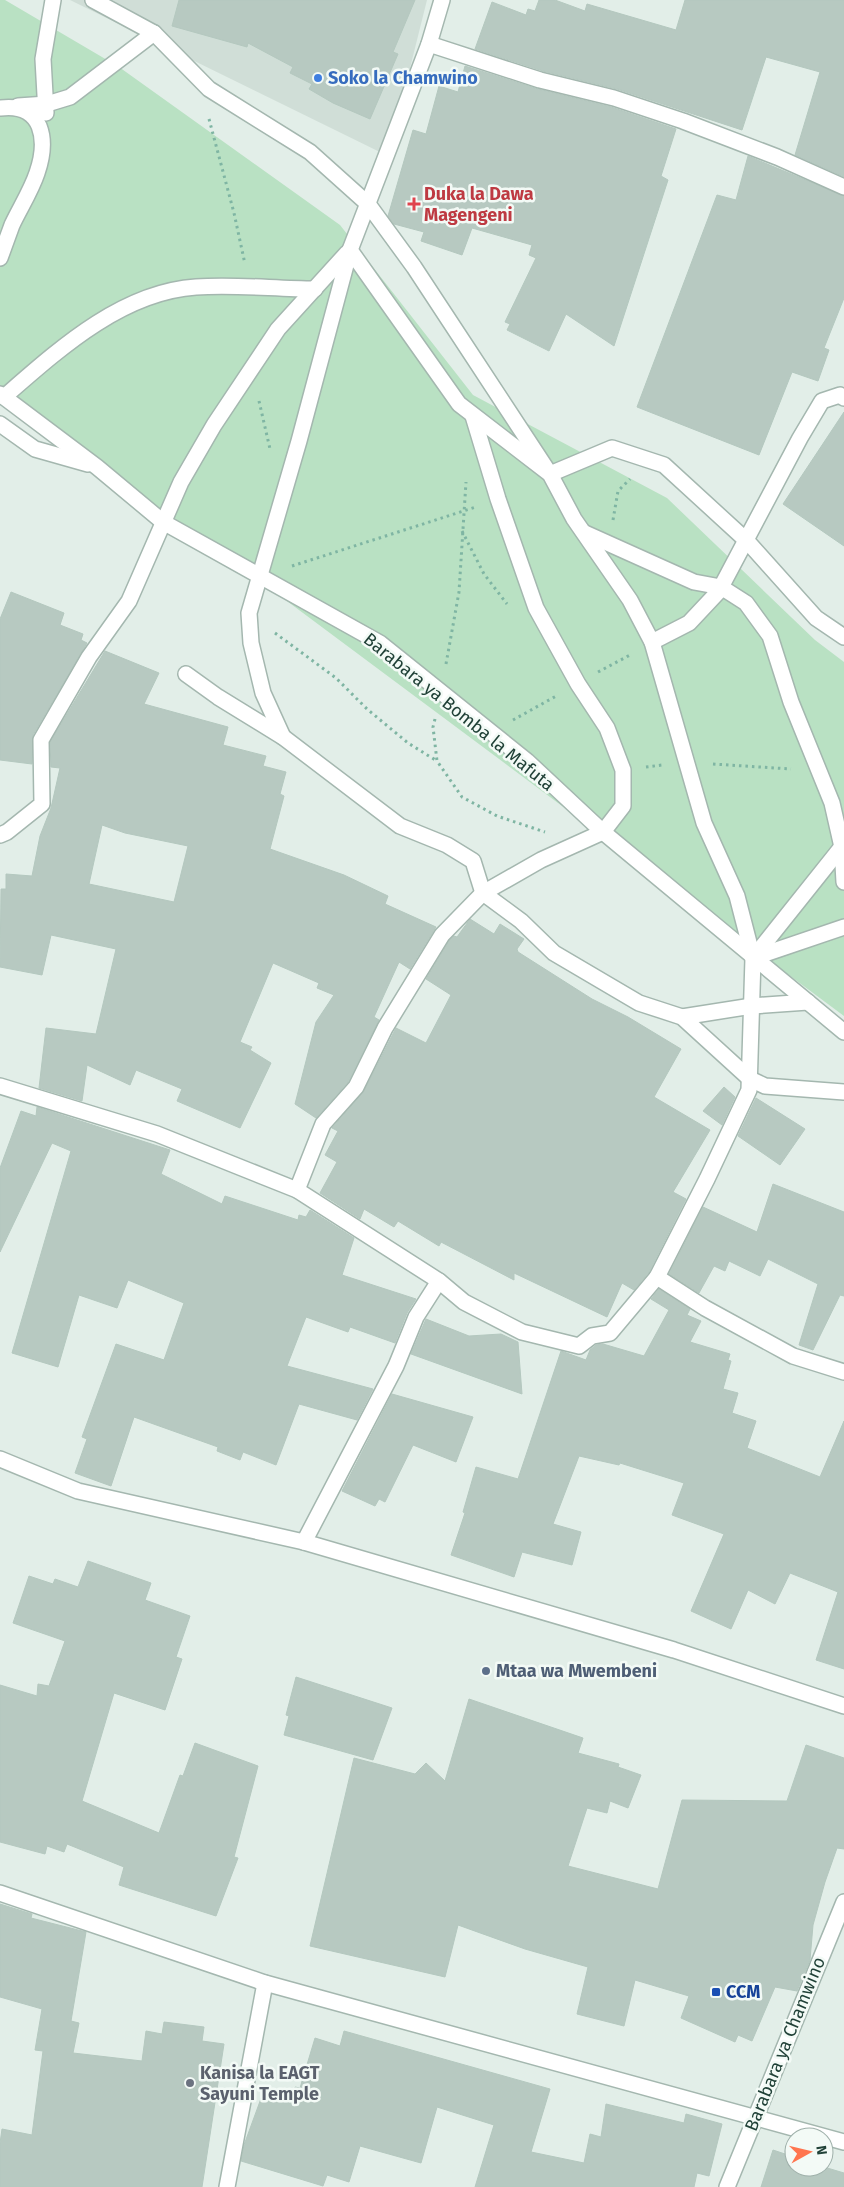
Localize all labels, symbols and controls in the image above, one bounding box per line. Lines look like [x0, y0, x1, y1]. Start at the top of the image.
place label: Soko la Chamwino [328, 67, 478, 89]
marker: Soko la Chamwino [312, 72, 324, 84]
place label: Duka la Dawa Magengeni [424, 183, 534, 226]
marker: Duka la Dawa Magengeni [408, 198, 420, 210]
street label: Barabara ya Bomba la Mafuta [359, 628, 559, 796]
place label: Mtaa wa Mwembeni [496, 1660, 657, 1682]
marker: Mtaa wa Mwembeni [480, 1665, 492, 1677]
street label: Barabara ya Chamwino [740, 1954, 830, 2134]
place label: CCM [726, 1981, 760, 2003]
marker: CCM [710, 1986, 722, 1998]
place label: Kanisa la EAGT Sayuni Temple [200, 2062, 320, 2105]
marker: Kanisa la EAGT Sayuni Temple [184, 2077, 196, 2089]
north arrow [784, 2127, 834, 2177]
text: N [812, 2144, 830, 2156]

